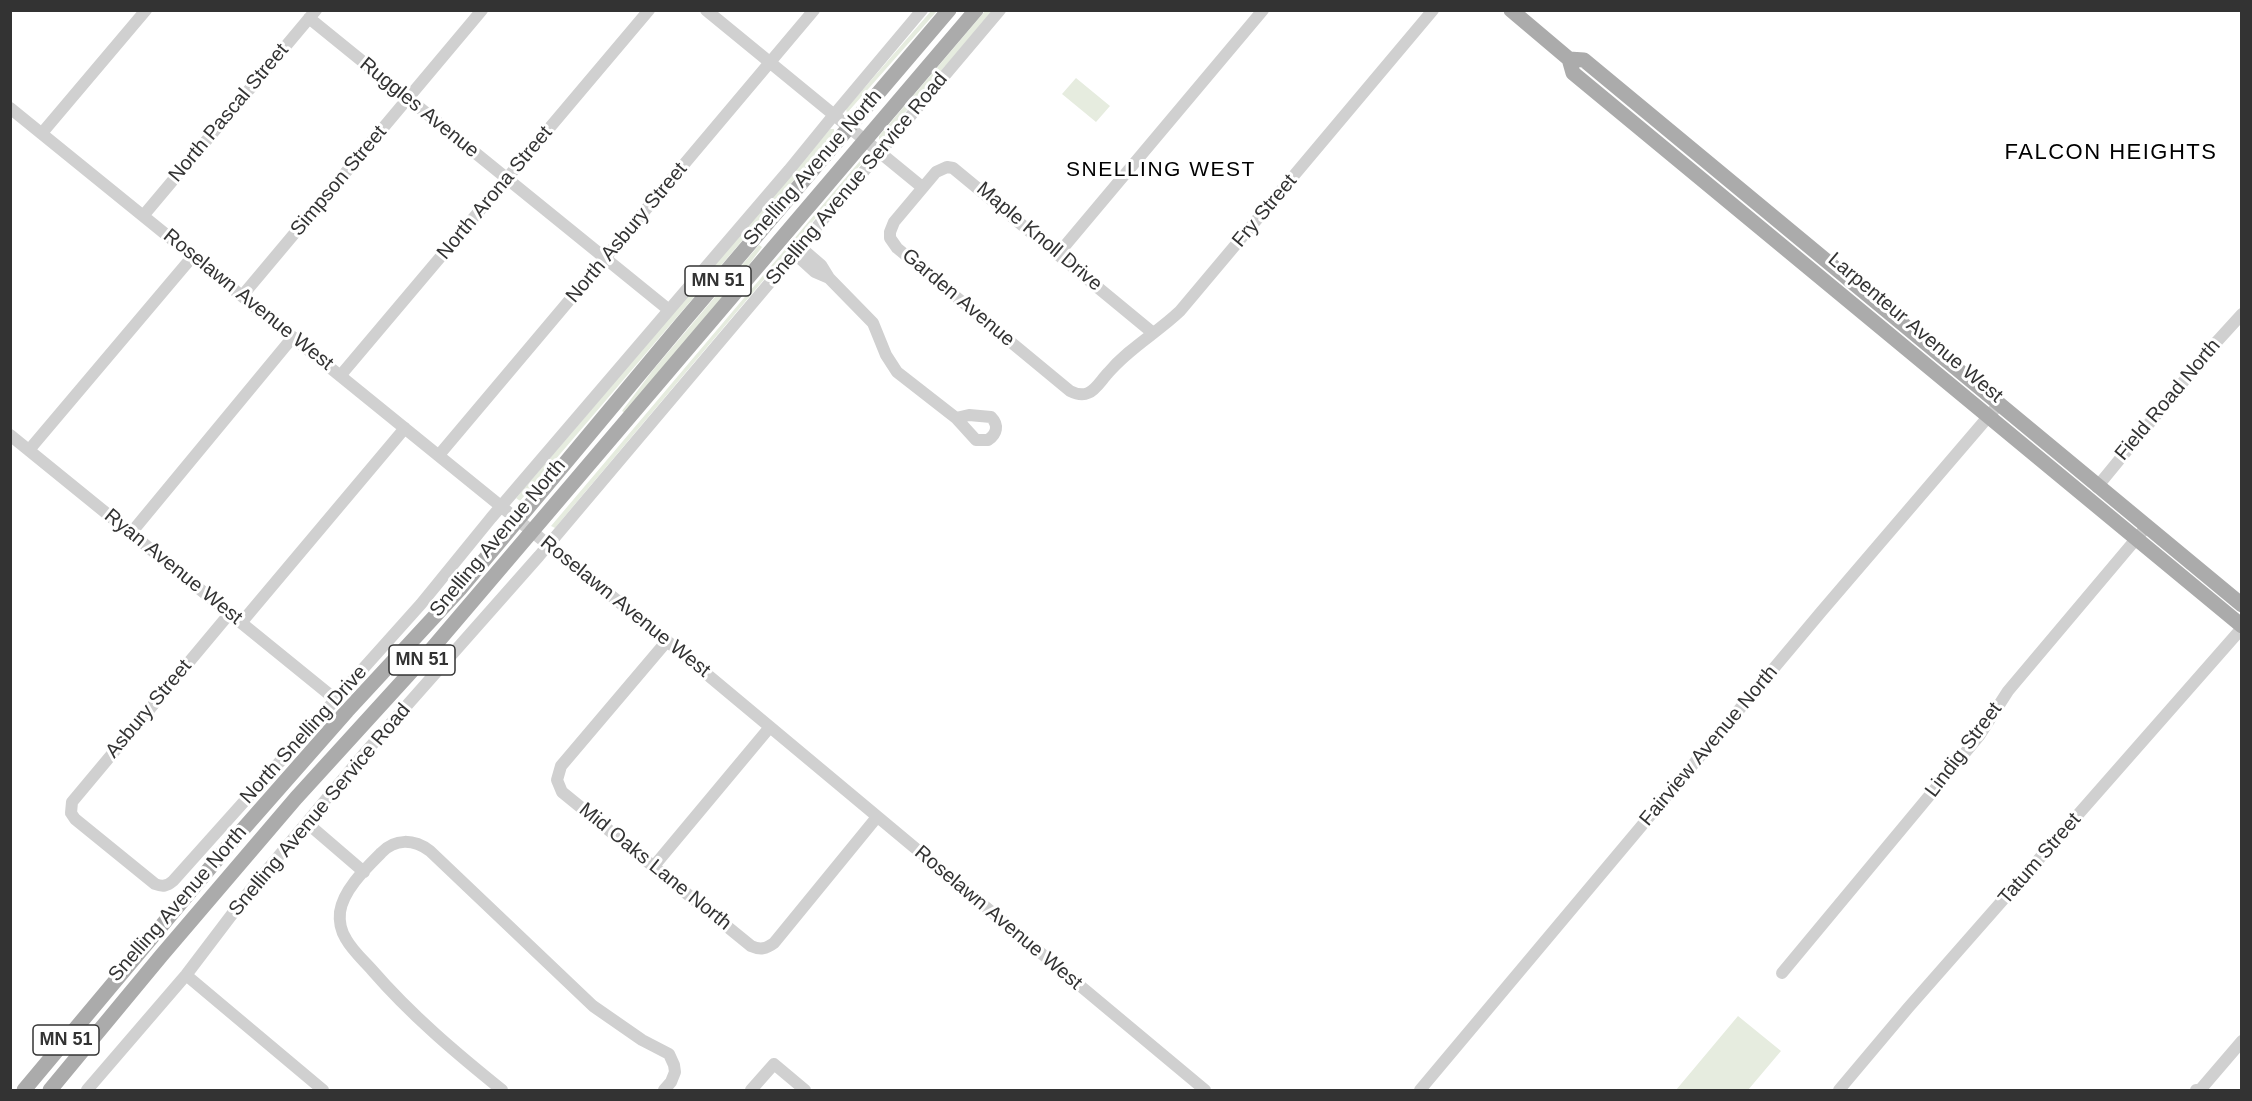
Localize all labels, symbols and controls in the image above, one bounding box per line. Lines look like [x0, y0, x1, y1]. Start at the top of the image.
street label: North Pascal Street [164, 39, 294, 187]
street label: Ruggles Avenue [355, 53, 483, 163]
street label: Snelling Avenue Service Road [761, 68, 953, 290]
street label: Snelling Avenue North [739, 85, 887, 251]
street label: Simpson Street [286, 121, 392, 241]
street label: North Arona Street [432, 121, 558, 265]
district label: FALCON HEIGHTS [2005, 140, 2217, 166]
district label: SNELLING WEST [1066, 157, 1256, 183]
street label: North Asbury Street [561, 158, 693, 308]
street label: Fry Street [1228, 170, 1302, 252]
street label: Maple Knoll Drive [971, 177, 1107, 297]
street label: Roselawn Avenue West [158, 224, 338, 376]
street label: Garden Avenue [897, 244, 1019, 352]
street label: Larpenteur Avenue West [1823, 248, 2007, 408]
road number: MN 51 [685, 266, 751, 296]
street label: Field Road North [2110, 334, 2226, 466]
street label: Snelling Avenue North [425, 454, 571, 622]
street label: Ryan Avenue West [99, 504, 247, 630]
street label: Roselawn Avenue West [535, 531, 715, 683]
road number: MN 51 [389, 645, 455, 675]
street label: Asbury Street [101, 655, 197, 763]
street label: North Snelling Drive [236, 661, 372, 809]
street label: Fairview Avenue North [1635, 661, 1783, 831]
street label: Lindig Street [1921, 698, 2007, 802]
street label: Snelling Avenue Service Road [224, 699, 416, 921]
street label: Mid Oaks Lane North [574, 798, 736, 936]
street label: Tatum Street [1994, 808, 2086, 910]
street label: Snelling Avenue North [104, 821, 252, 987]
street label: Roselawn Avenue West [909, 841, 1087, 995]
road number: MN 51 [33, 1025, 99, 1055]

